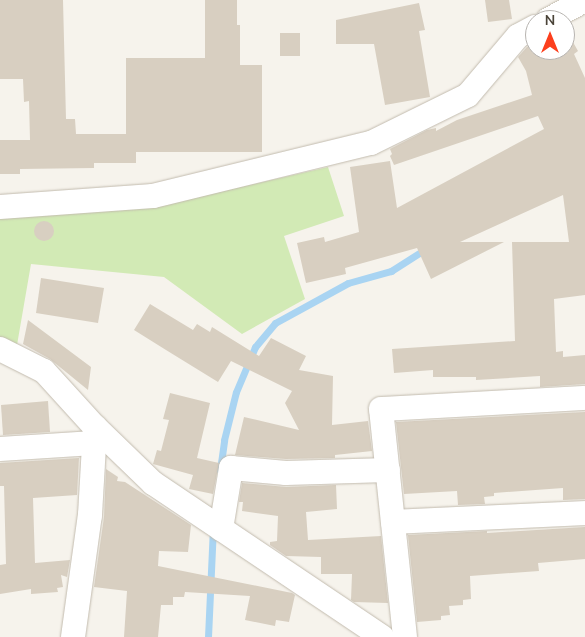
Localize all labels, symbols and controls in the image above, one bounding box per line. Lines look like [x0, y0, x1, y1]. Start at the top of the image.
north arrow [525, 10, 575, 60]
text: N [545, 11, 555, 30]

